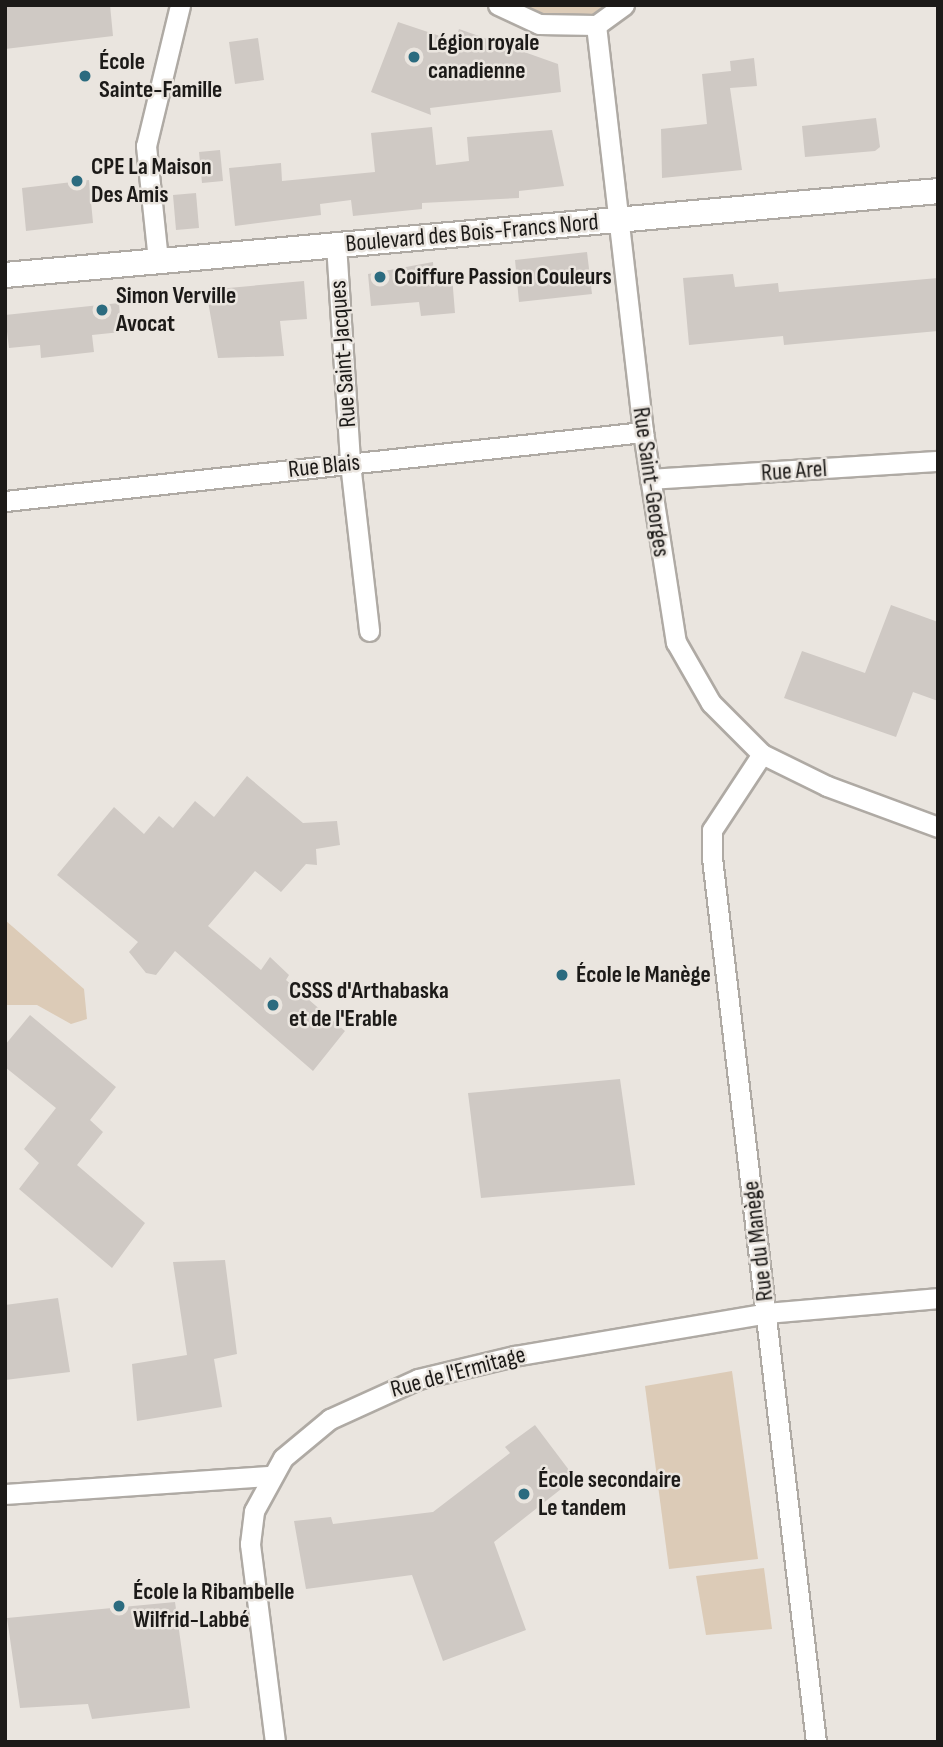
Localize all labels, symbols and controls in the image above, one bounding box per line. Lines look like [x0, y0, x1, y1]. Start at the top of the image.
place label: Légion royale canadienne [428, 29, 539, 85]
place label: École Sainte-Famille [99, 48, 222, 104]
marker: Légion royale canadienne [406, 49, 422, 65]
marker: École Sainte-Famille [77, 68, 93, 84]
place label: CPE La Maison Des Amis [91, 153, 212, 209]
marker: CPE La Maison Des Amis [69, 173, 85, 189]
street label: Boulevard des Bois-Francs Nord [344, 208, 600, 258]
place label: Coiffure Passion Couleurs [394, 263, 612, 291]
marker: Coiffure Passion Couleurs [372, 269, 388, 285]
street label: Rue Saint-Jacques [323, 279, 363, 429]
place label: Simon Verville Avocat [116, 282, 236, 338]
marker: Simon Verville Avocat [94, 302, 110, 318]
street label: Rue Saint-Georges [626, 405, 676, 559]
street label: Rue Blais [287, 448, 361, 484]
street label: Rue Arel [760, 454, 828, 488]
place label: École le Manège [576, 961, 711, 989]
marker: École le Manège [554, 967, 570, 983]
place label: CSSS d'Arthabaska et de l'Erable [289, 977, 449, 1033]
marker: CSSS d'Arthabaska et de l'Erable [263, 995, 283, 1015]
street label: Rue du Manège [736, 1179, 780, 1303]
street label: Rue de l'Ermitage [387, 1340, 529, 1404]
place label: École secondaire Le tandem [538, 1466, 681, 1522]
marker: École secondaire Le tandem [516, 1486, 532, 1502]
place label: École la Ribambelle Wilfrid-Labbé [133, 1578, 295, 1634]
marker: École la Ribambelle Wilfrid-Labbé [111, 1598, 127, 1614]

